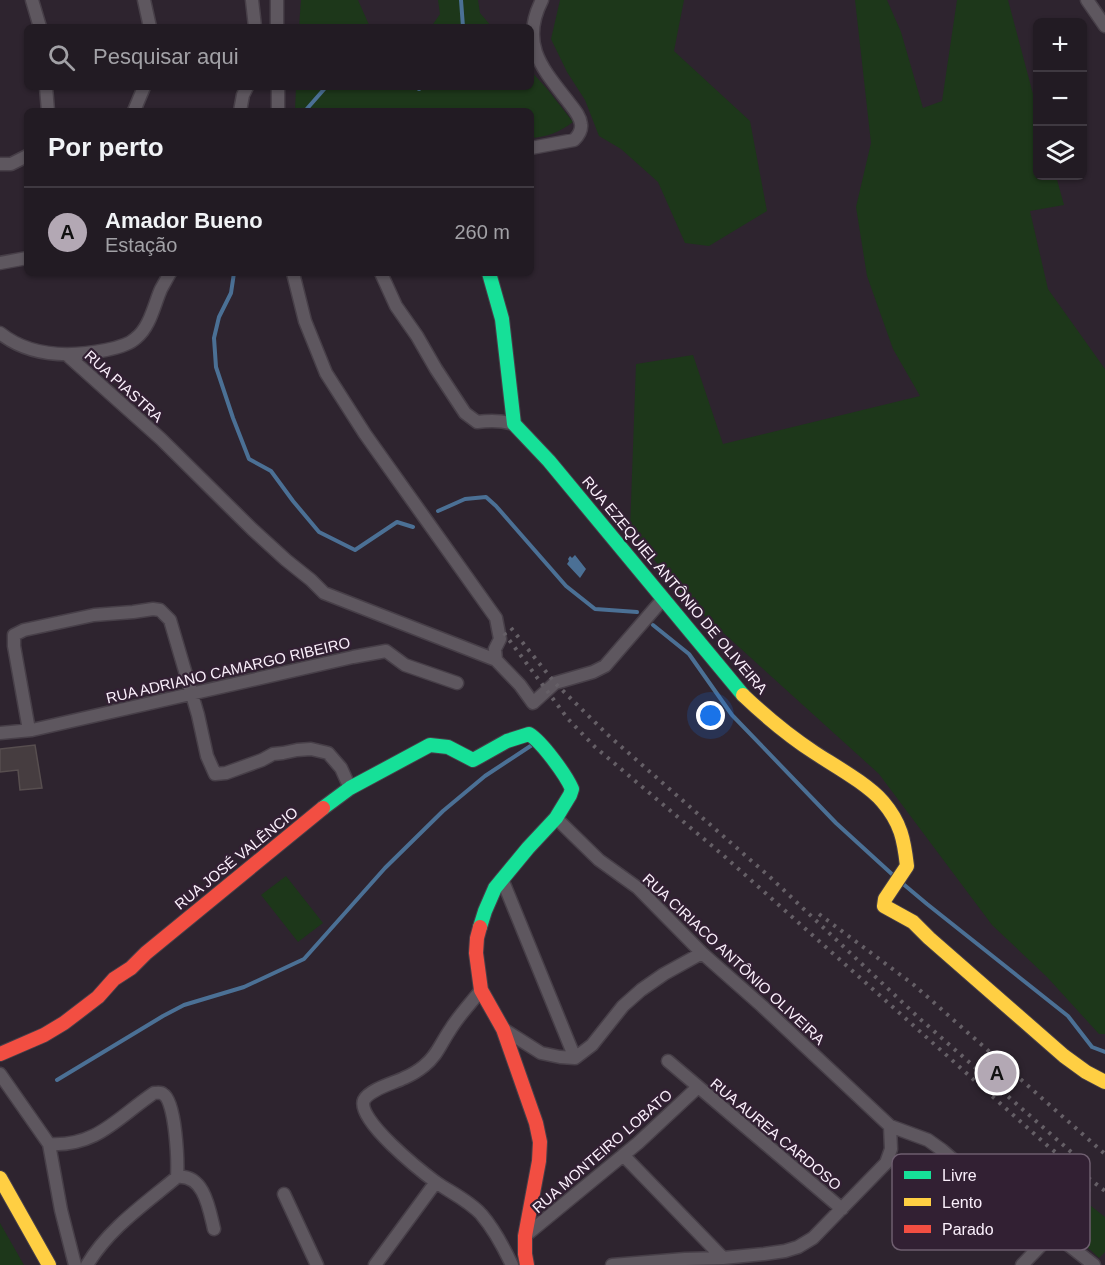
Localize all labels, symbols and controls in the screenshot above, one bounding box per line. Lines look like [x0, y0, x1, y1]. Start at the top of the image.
map controls [1033, 18, 1087, 180]
button: + [1033, 18, 1087, 72]
search box [24, 24, 534, 90]
icon: search [45, 41, 78, 74]
text: Pesquisar aqui [93, 44, 239, 69]
button: − [1033, 72, 1087, 126]
button: layers [1033, 126, 1087, 180]
text: Por perto [48, 132, 164, 162]
text: Amador Bueno [105, 208, 263, 233]
text: A [60, 221, 75, 243]
text: 260 m [454, 221, 510, 243]
text: Estação [105, 234, 177, 256]
street label: RUA PIASTRA [81, 346, 167, 426]
street label: RUA EZEQUIEL ANTÔNIO DE OLIVEIRA [579, 473, 771, 697]
street label: RUA ADRIANO CAMARGO RIBEIRO [104, 634, 352, 706]
your location [696, 701, 725, 730]
street label: RUA JOSÉ VALÊNCIO [171, 803, 301, 913]
street label: RUA CIRIACO ANTÔNIO OLIVEIRA [640, 870, 828, 1048]
pin: A [978, 1050, 1016, 1096]
street label: RUA AUREA CARDOSO [707, 1074, 845, 1194]
street label: RUA MONTEIRO LOBATO [529, 1086, 675, 1216]
legend [892, 1154, 1090, 1250]
text: Livre [942, 1167, 977, 1184]
text: Lento [942, 1194, 982, 1211]
text: Parado [942, 1221, 994, 1238]

